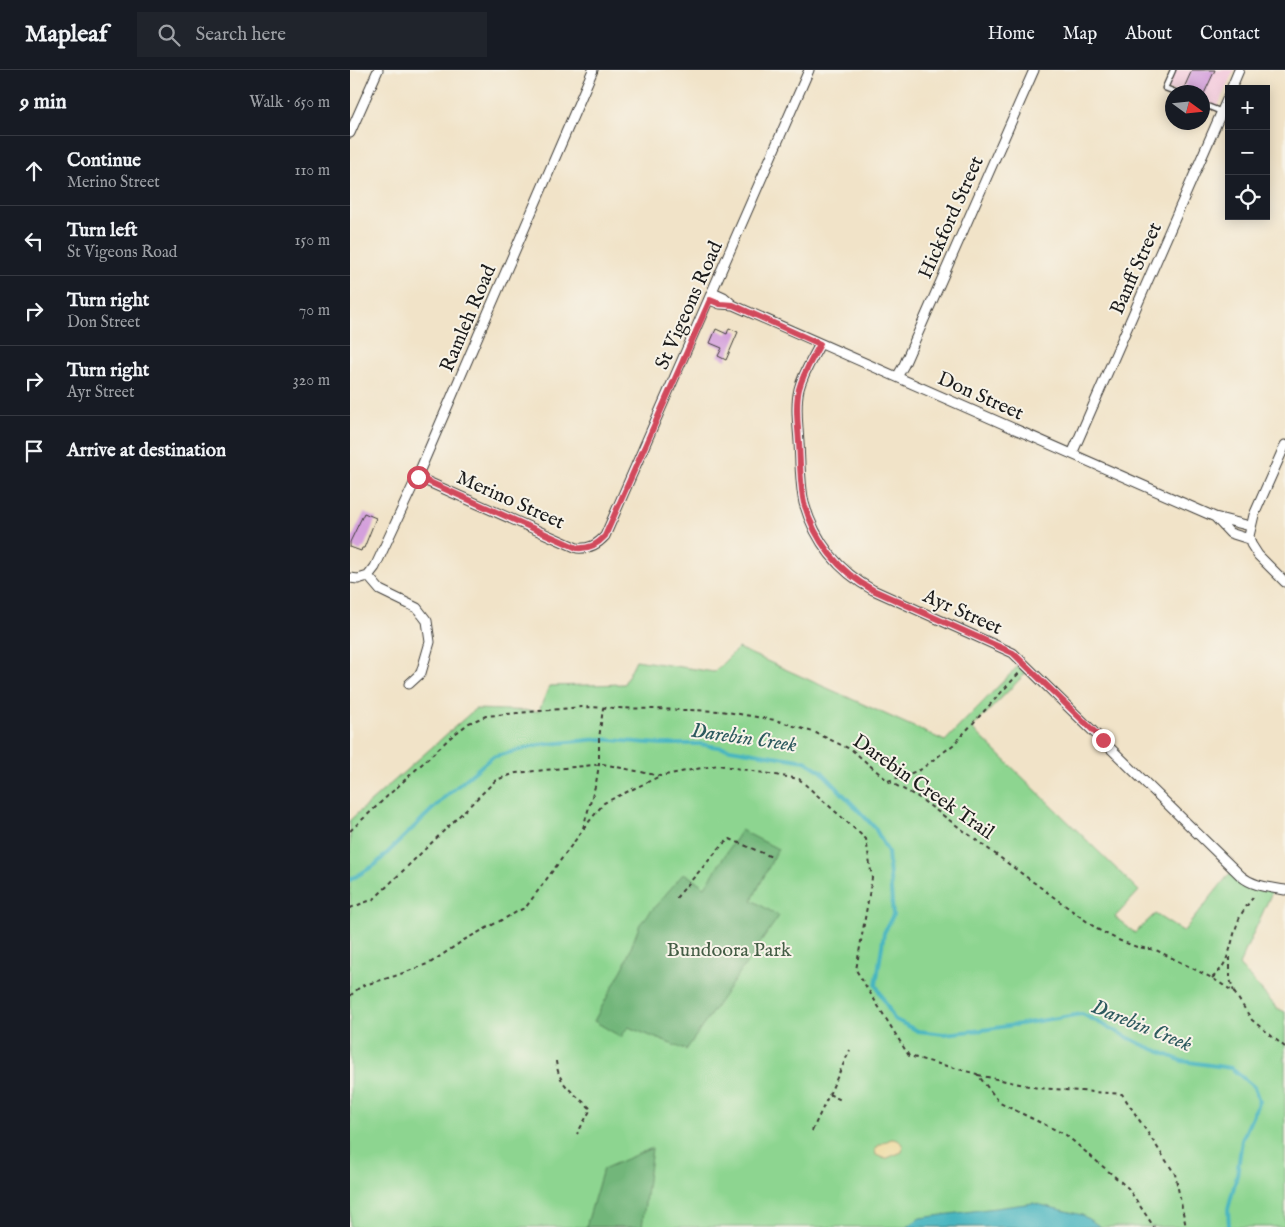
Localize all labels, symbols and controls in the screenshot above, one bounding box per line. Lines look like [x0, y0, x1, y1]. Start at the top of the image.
search box [137, 12, 487, 57]
text: Mapleaf [25, 19, 107, 50]
icon: search [155, 21, 183, 49]
text: Search here [195, 23, 286, 47]
text: Home [988, 23, 1035, 46]
text: Map [1063, 23, 1097, 46]
text: About [1125, 23, 1172, 46]
text: Contact [1200, 23, 1260, 46]
north arrow [1165, 85, 1210, 130]
map controls [1225, 85, 1270, 220]
button: + [1225, 85, 1270, 130]
text: 9 min [20, 89, 67, 116]
text: Walk · 650 m [249, 93, 330, 113]
button: − [1225, 130, 1270, 175]
text: Continue [67, 149, 141, 173]
street label: Hickford Street [913, 152, 990, 283]
icon: ahead [20, 157, 48, 185]
text: 110 m [294, 161, 330, 181]
text: Merino Street [67, 173, 160, 193]
button: locate [1225, 175, 1270, 220]
street label: Banff Street [1105, 218, 1168, 319]
text: Turn left [67, 219, 138, 243]
icon: left [20, 227, 48, 255]
text: 150 m [295, 231, 330, 251]
street label: St Vigeons Road [650, 237, 729, 374]
text: St Vigeons Road [67, 243, 177, 263]
street label: Ramleh Road [435, 261, 502, 376]
text: Turn right [67, 289, 149, 313]
icon: right [20, 297, 48, 325]
text: 70 m [299, 301, 330, 321]
text: Don Street [67, 313, 140, 333]
text: Turn right [67, 359, 149, 383]
street label: Don Street [934, 366, 1027, 426]
icon: right [20, 367, 48, 395]
text: 320 m [293, 371, 330, 391]
text: Ayr Street [67, 383, 134, 403]
icon: arrive [20, 437, 48, 465]
text: Arrive at destination [67, 439, 226, 463]
street label: Merino Street [452, 465, 569, 535]
route start [407, 466, 430, 489]
street label: Ayr Street [918, 583, 1006, 641]
water label: Darebin Creek [689, 718, 799, 759]
street label: Darebin Creek Trail [848, 729, 999, 846]
route end [1092, 729, 1115, 752]
park label: Bundoora Park [667, 938, 792, 963]
water label: Darebin Creek [1087, 994, 1196, 1059]

